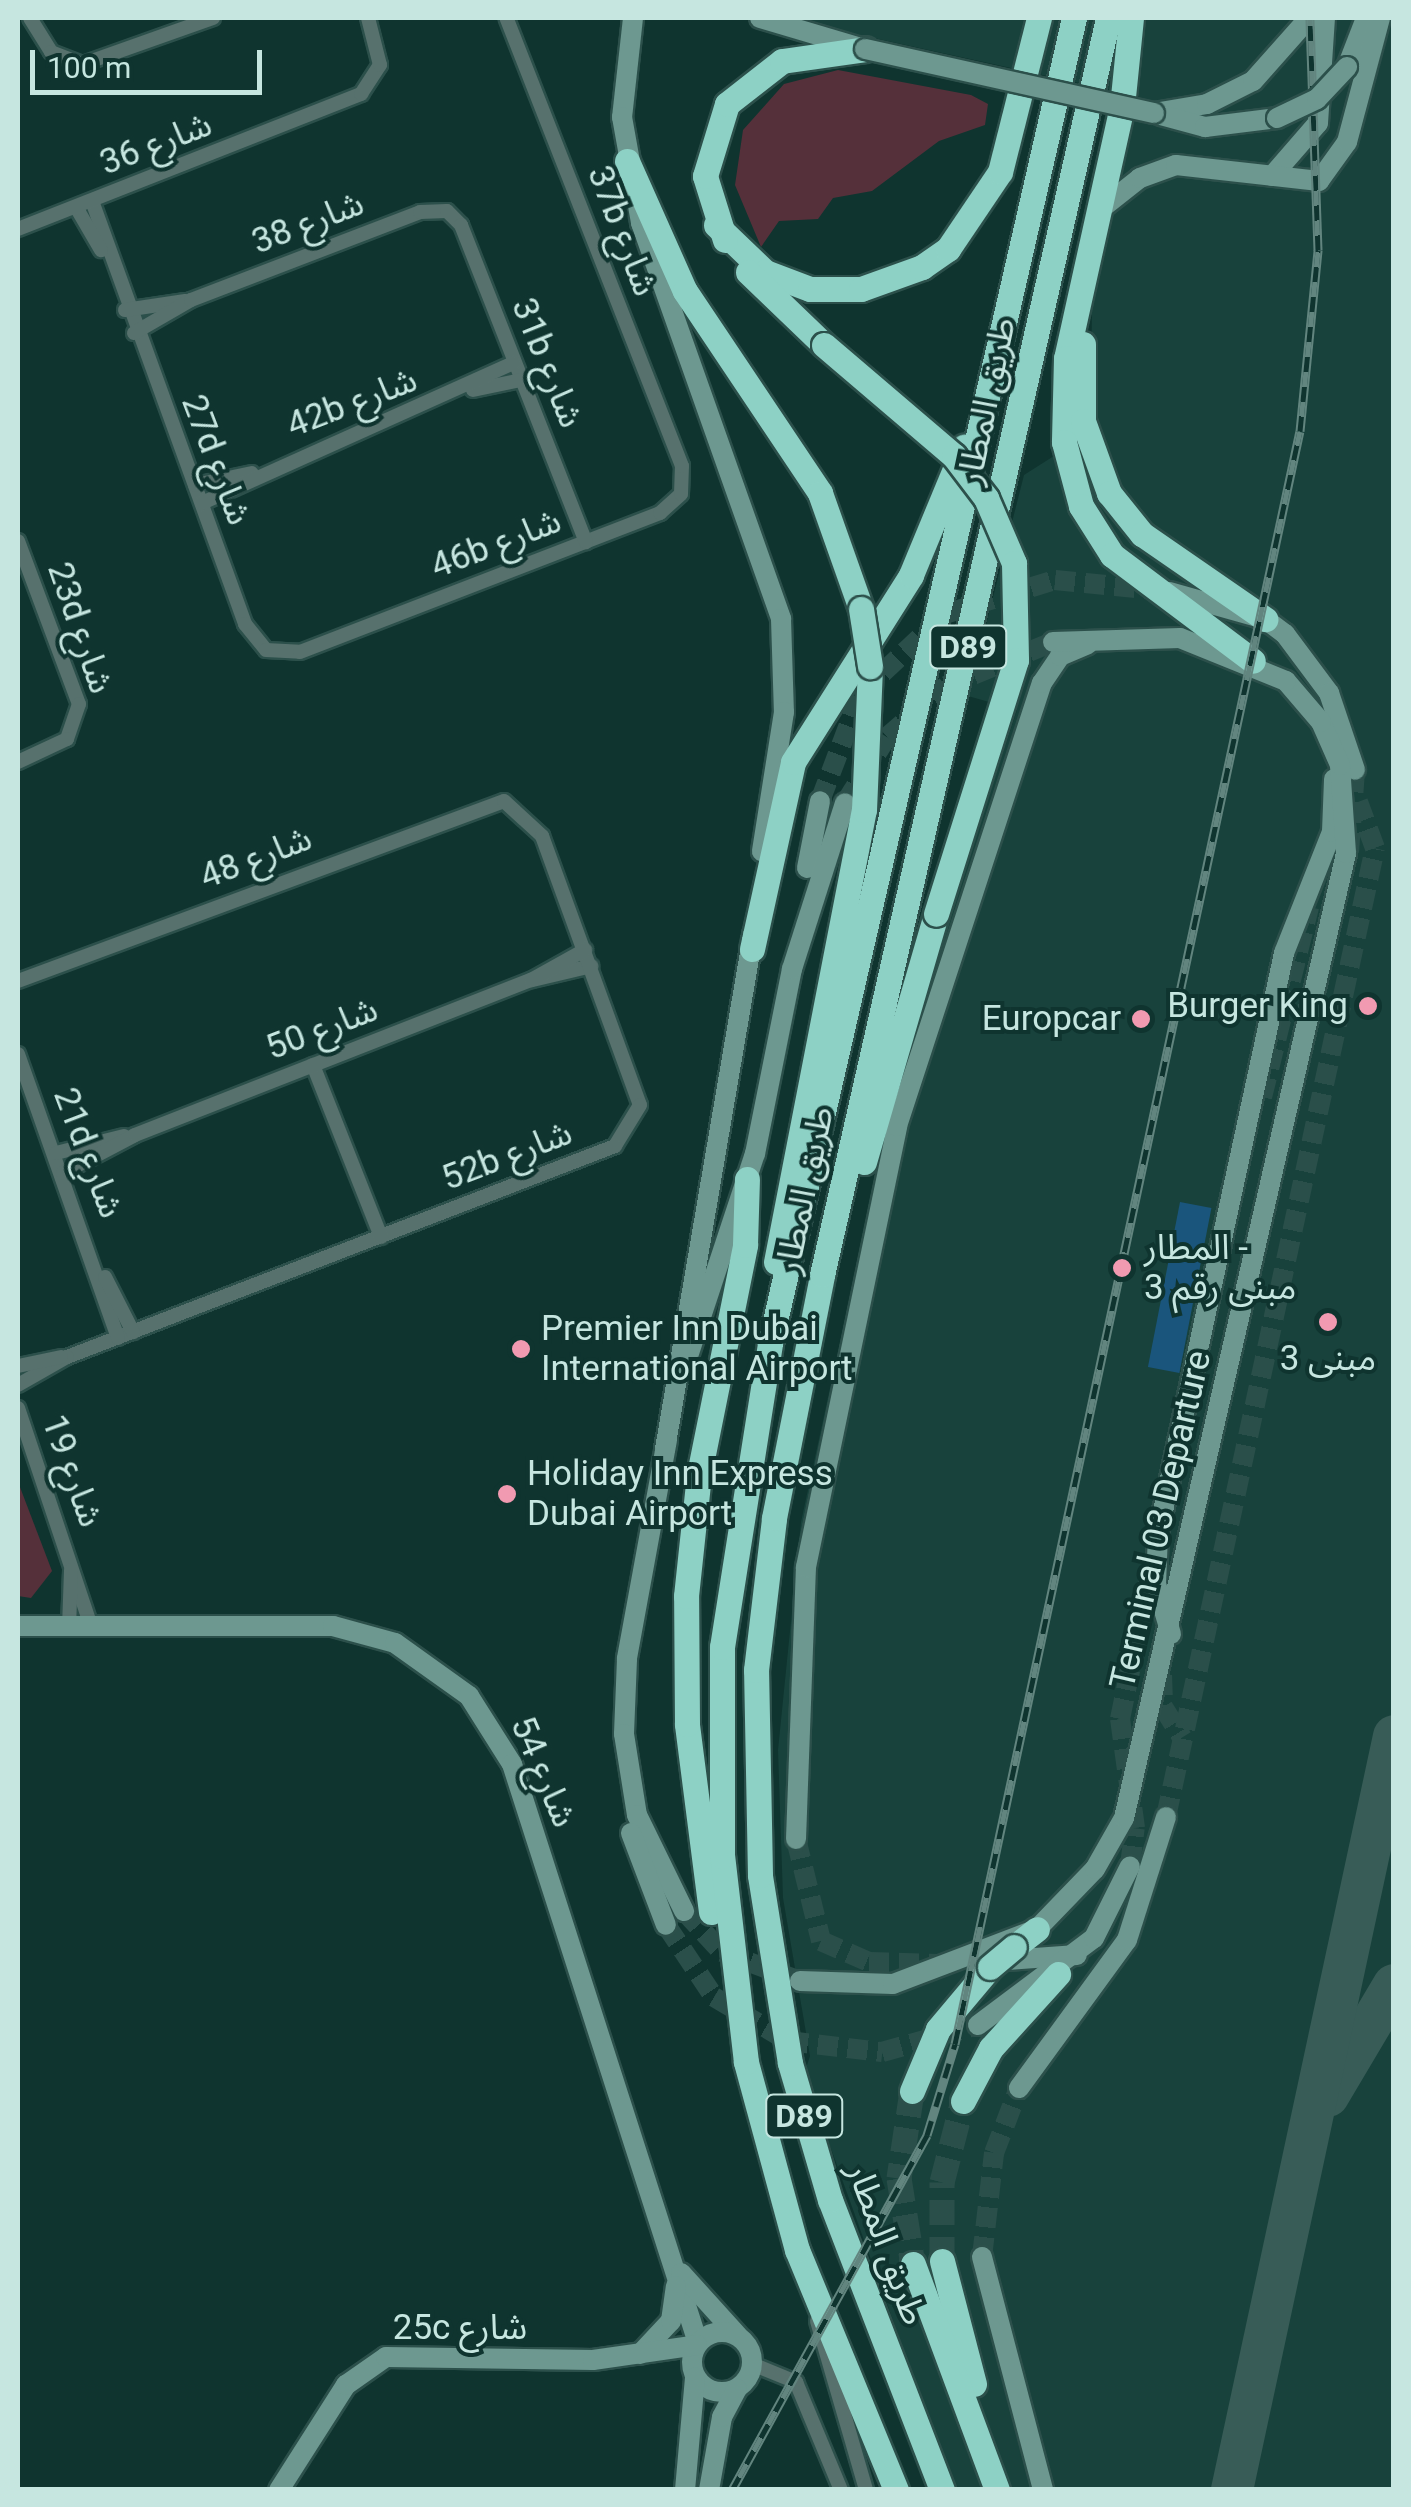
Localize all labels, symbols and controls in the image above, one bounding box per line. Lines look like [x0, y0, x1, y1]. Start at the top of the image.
scale bar [35, 30, 268, 92]
text: 100 m [47, 50, 131, 85]
street label: شارع 36 [94, 104, 218, 184]
street label: 37b شارع [578, 160, 666, 302]
street label: شارع 38 [246, 183, 370, 263]
street label: 31b شارع [502, 292, 592, 434]
street label: طريق المطار [949, 314, 1025, 488]
street label: 42b شارع [281, 359, 423, 447]
street label: 27d شارع [172, 389, 260, 531]
street label: 46b شارع [425, 500, 567, 588]
street label: 23d شارع [38, 557, 122, 699]
road number: D89 [928, 620, 1008, 674]
street label: شارع 48 [194, 818, 318, 898]
place label: Burger King [1167, 985, 1348, 1027]
street label: شارع 50 [260, 989, 384, 1069]
marker: Burger King [1357, 995, 1379, 1017]
place label: Europcar [982, 998, 1121, 1040]
marker: Europcar [1130, 1008, 1152, 1030]
street label: 21d شارع [44, 1082, 132, 1224]
street label: طريق المطار [767, 1103, 843, 1277]
street label: 52b شارع [436, 1112, 578, 1200]
place label: المطار - مبنى رقم 3 [1144, 1227, 1296, 1309]
marker: المطار - مبنى رقم 3 [1109, 1255, 1135, 1281]
place label: Premier Inn Dubai International Airport [541, 1308, 853, 1390]
marker: مبنى 3 [1317, 1311, 1339, 1333]
marker: Premier Inn Dubai International Airport [510, 1338, 532, 1360]
place label: مبنى 3 [1280, 1338, 1376, 1380]
street label: Terminal 03 Departure [1102, 1347, 1220, 1693]
street label: شارع 19 [32, 1409, 112, 1533]
place label: Holiday Inn Express Dubai Airport [527, 1453, 833, 1535]
marker: Holiday Inn Express Dubai Airport [496, 1483, 518, 1505]
street label: شارع 54 [501, 1710, 585, 1834]
road number: D89 [764, 2089, 844, 2143]
street label: طريق المطار [837, 2157, 935, 2331]
street label: 25c شارع [393, 2307, 527, 2349]

